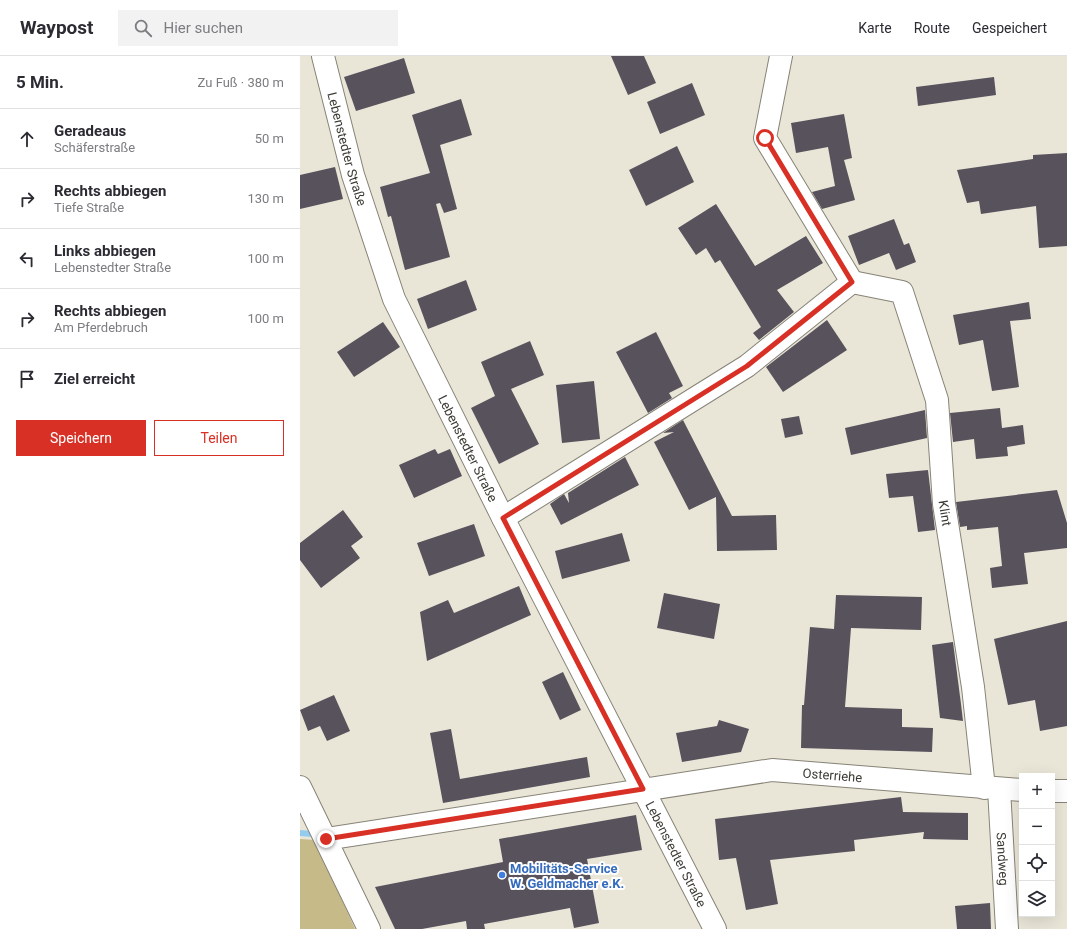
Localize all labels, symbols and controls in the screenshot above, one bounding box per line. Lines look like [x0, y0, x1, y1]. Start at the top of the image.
search box [118, 10, 398, 46]
text: Waypost [20, 16, 94, 39]
icon: search [132, 17, 154, 39]
text: Hier suchen [164, 19, 243, 37]
text: Karte [858, 20, 892, 36]
text: Route [914, 20, 950, 36]
text: Gespeichert [972, 20, 1047, 36]
text: 5 Min. [16, 72, 64, 92]
text: Zu Fuß · 380 m [198, 75, 284, 90]
street label: Lebenstedter Straße [325, 90, 370, 208]
text: Geradeaus [54, 122, 126, 140]
icon: ahead [16, 128, 38, 150]
route start [756, 129, 774, 147]
text: 50 m [255, 131, 284, 146]
text: Schäferstraße [54, 140, 135, 155]
text: Rechts abbiegen [54, 182, 167, 200]
icon: right [16, 188, 38, 210]
text: 130 m [247, 191, 284, 206]
text: Tiefe Straße [54, 200, 124, 215]
text: Links abbiegen [54, 242, 156, 260]
icon: left [16, 248, 38, 270]
text: 100 m [247, 251, 284, 266]
text: Lebenstedter Straße [54, 260, 171, 275]
text: Rechts abbiegen [54, 302, 167, 320]
icon: right [16, 308, 38, 330]
text: 100 m [247, 311, 284, 326]
text: Am Pferdebruch [54, 320, 148, 335]
icon: arrive [16, 368, 38, 390]
text: Ziel erreicht [54, 370, 135, 388]
street label: Lebenstedter Straße [435, 392, 501, 504]
button: Speichern [16, 420, 146, 456]
button: Teilen [154, 420, 284, 456]
street label: Klint [936, 499, 955, 527]
street label: Osterriehe [802, 765, 863, 785]
map controls [1019, 773, 1055, 917]
button: + [1019, 773, 1055, 809]
street label: Lebenstedter Straße [643, 798, 710, 910]
button: − [1019, 809, 1055, 845]
route end [317, 830, 335, 848]
street label: Sandweg [994, 832, 1012, 886]
button: locate [1019, 845, 1055, 881]
place label: Mobilitäts-Service W. Geldmacher e.K. [510, 861, 624, 891]
marker: Mobilitäts-Service W. Geldmacher e.K. [497, 870, 507, 880]
button: layers [1019, 881, 1055, 917]

